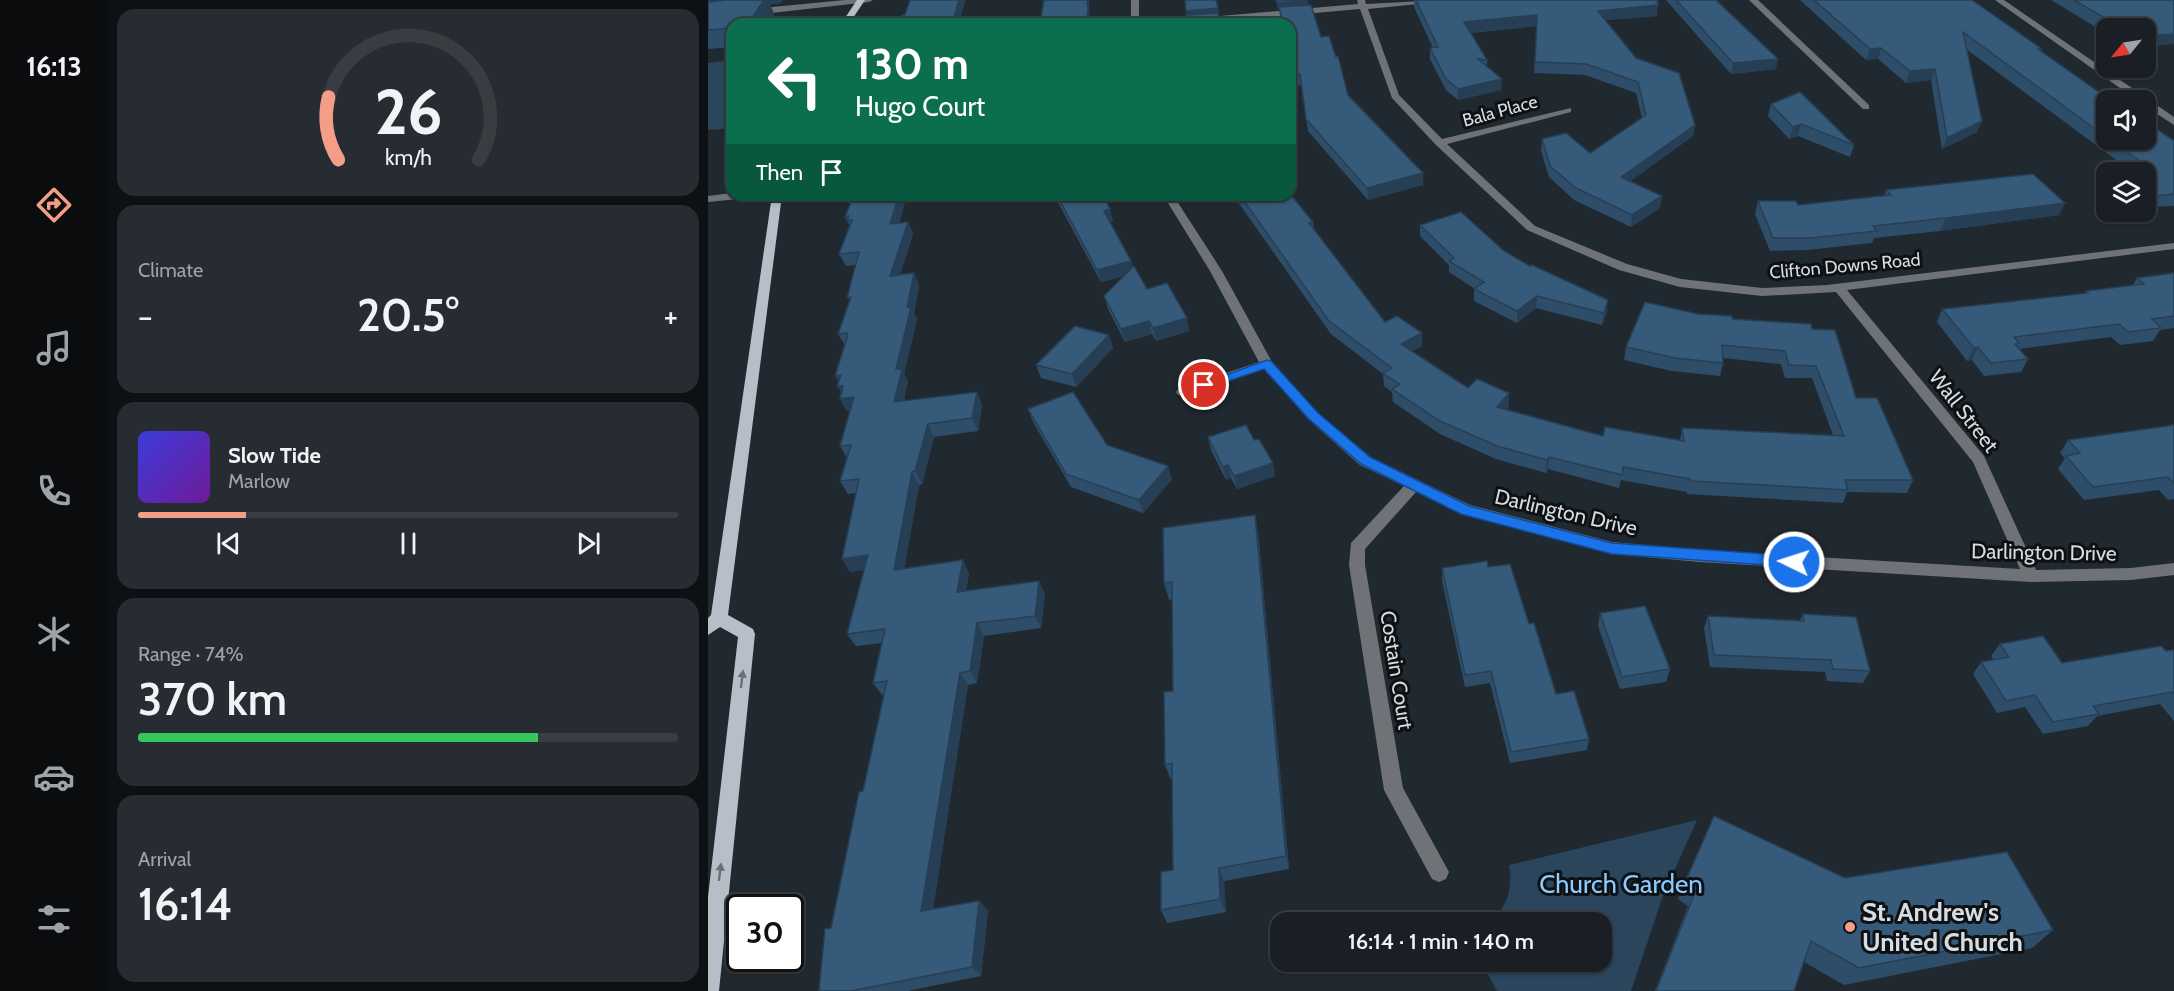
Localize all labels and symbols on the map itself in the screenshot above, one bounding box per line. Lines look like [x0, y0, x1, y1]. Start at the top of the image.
north arrow [2096, 18, 2156, 78]
street label: Bala Place [1460, 90, 1540, 132]
street label: Clifton Downs Road [1769, 248, 1921, 284]
pin [1178, 359, 1229, 410]
street label: Wall Street [1924, 365, 2004, 457]
street label: Darlington Drive [1492, 483, 1640, 541]
position arrow [1762, 530, 1826, 594]
street label: Darlington Drive [1971, 538, 2117, 566]
street label: Costain Court [1375, 609, 1419, 731]
one-way arrow [737, 669, 747, 688]
one-way arrow [715, 863, 725, 882]
park label: Church Garden [1539, 868, 1703, 900]
speed limit sign: 30 [726, 894, 804, 972]
place label: St. Andrew's United Church [1862, 896, 2023, 958]
marker: St. Andrew's United Church [1843, 920, 1857, 934]

